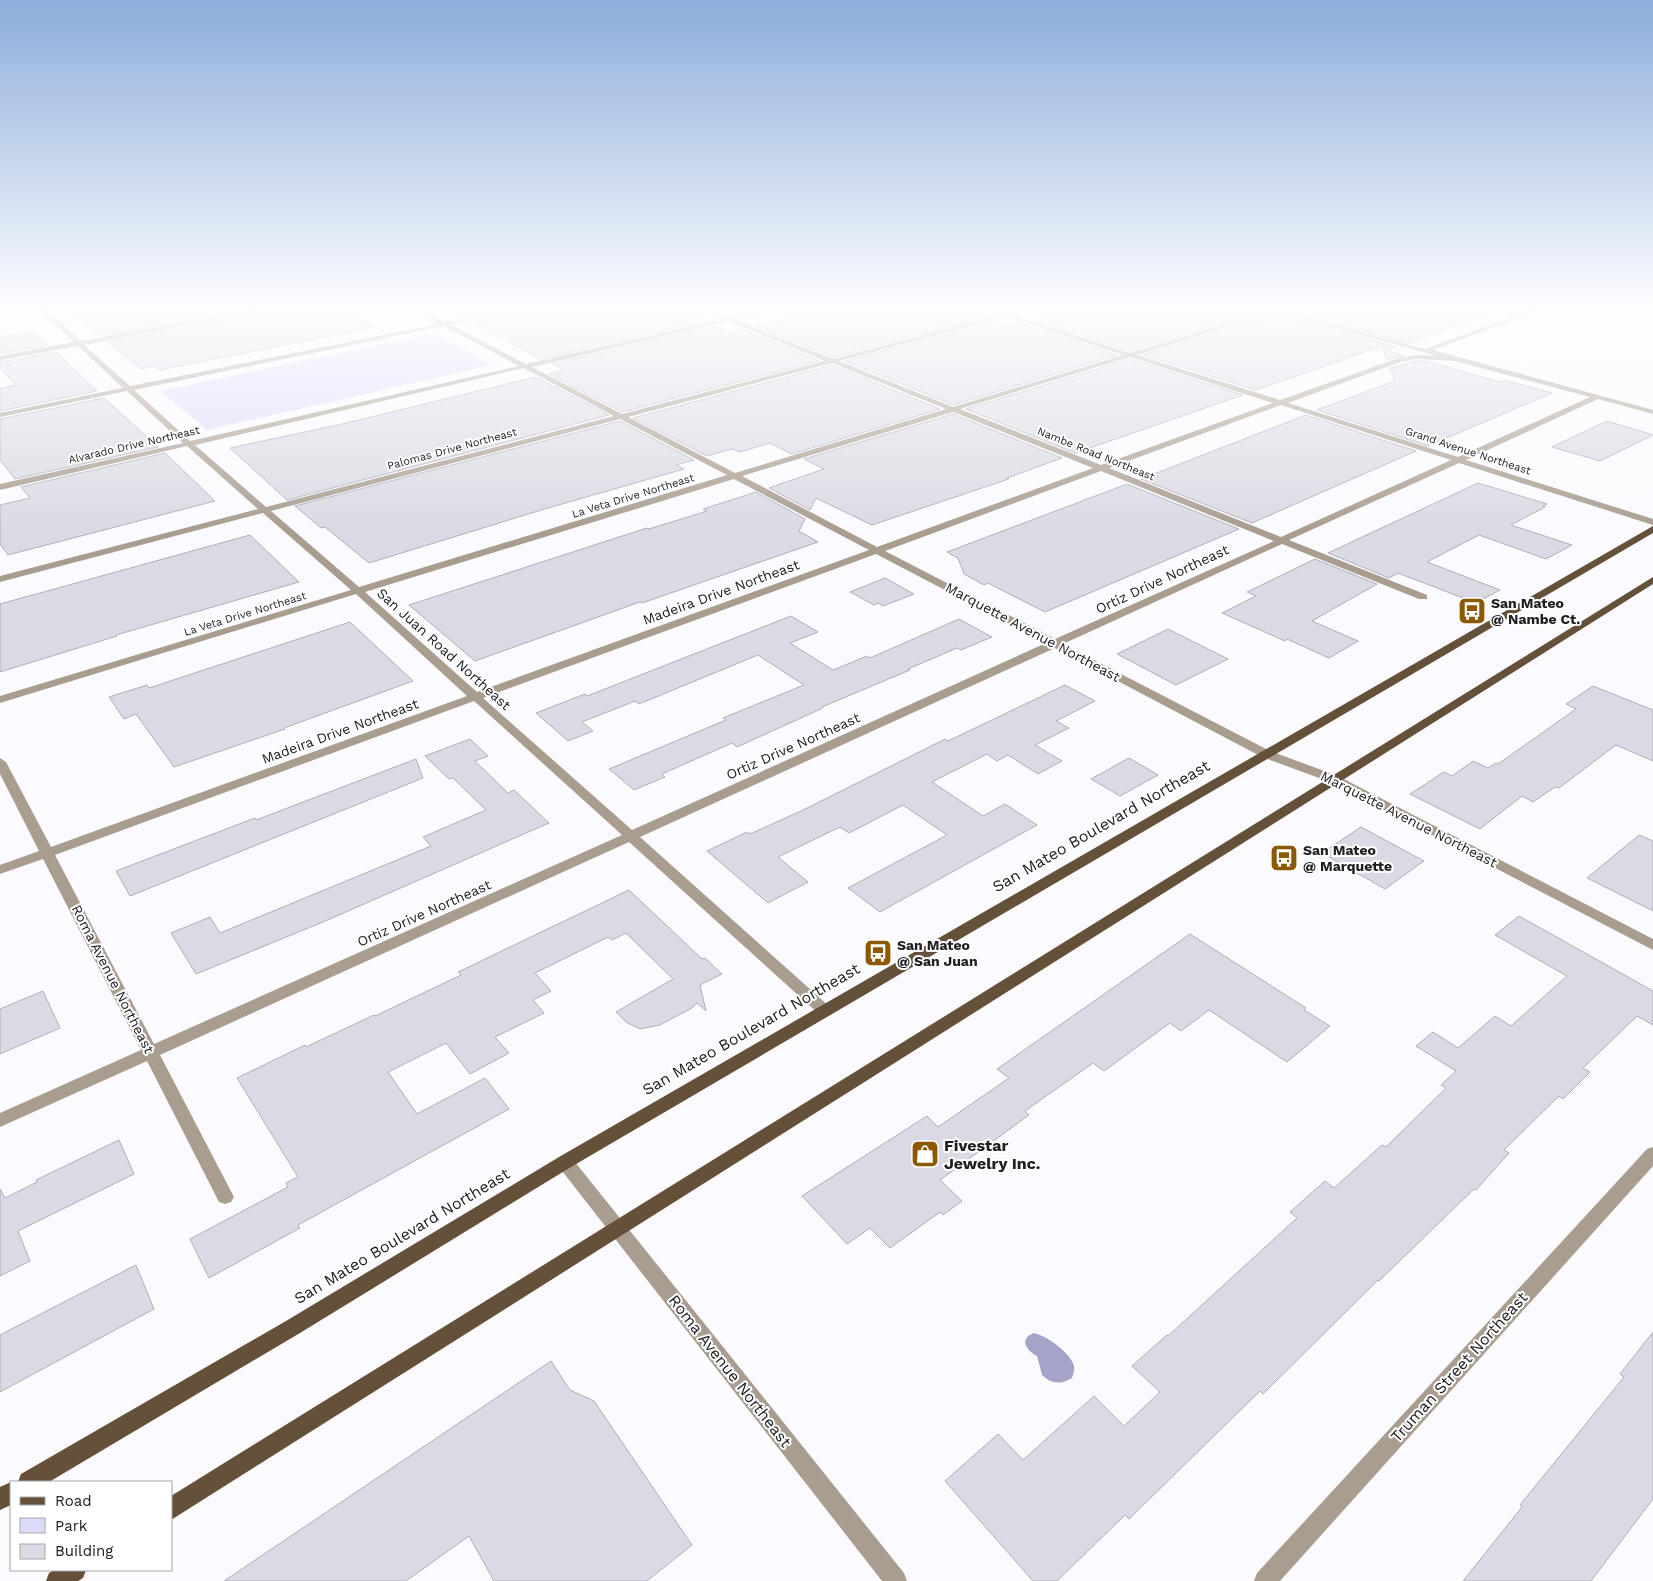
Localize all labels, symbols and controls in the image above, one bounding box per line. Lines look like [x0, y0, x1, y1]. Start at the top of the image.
street label: Alvarado Drive Northeast [67, 423, 201, 466]
street label: Nambe Road Northeast [1035, 424, 1157, 484]
street label: Palomas Drive Northeast [386, 425, 518, 473]
street label: Grand Avenue Northeast [1404, 425, 1533, 478]
street label: La Veta Drive Northeast [570, 471, 696, 521]
street label: Ortiz Drive Northeast [1093, 541, 1231, 617]
street label: Madeira Drive Northeast [641, 556, 802, 628]
street label: Marquette Avenue Northeast [943, 579, 1123, 685]
street label: San Juan Road Northeast [374, 585, 514, 713]
street label: La Veta Drive Northeast [182, 589, 308, 639]
place label: San Mateo @ Nambe Ct. [1491, 595, 1580, 627]
bus stop icon: San Mateo @ Nambe Ct. [1457, 596, 1487, 626]
street label: Madeira Drive Northeast [260, 695, 421, 767]
street label: Ortiz Drive Northeast [724, 709, 862, 783]
street label: San Mateo Boulevard Northeast [989, 756, 1213, 896]
street label: Marquette Avenue Northeast [1318, 767, 1500, 871]
place label: San Mateo @ Marquette [1303, 842, 1392, 874]
bus stop icon: San Mateo @ Marquette [1269, 843, 1299, 873]
street label: Ortiz Drive Northeast [355, 876, 493, 950]
street label: Roma Avenue Northeast [69, 902, 158, 1056]
place label: San Mateo @ San Juan [897, 937, 978, 969]
bus stop icon: San Mateo @ San Juan [863, 938, 893, 968]
street label: San Mateo Boulevard Northeast [639, 959, 863, 1099]
place label: Fivestar Jewelry Inc. [944, 1136, 1040, 1173]
shop icon: Fivestar Jewelry Inc. [910, 1139, 940, 1169]
street label: San Mateo Boulevard Northeast [291, 1164, 513, 1308]
street label: Truman Street Northeast [1387, 1288, 1532, 1446]
street label: Roma Avenue Northeast [665, 1291, 796, 1451]
legend [10, 1481, 172, 1571]
text: Road [55, 1492, 92, 1510]
text: Park [55, 1517, 88, 1535]
text: Building [55, 1542, 113, 1560]

